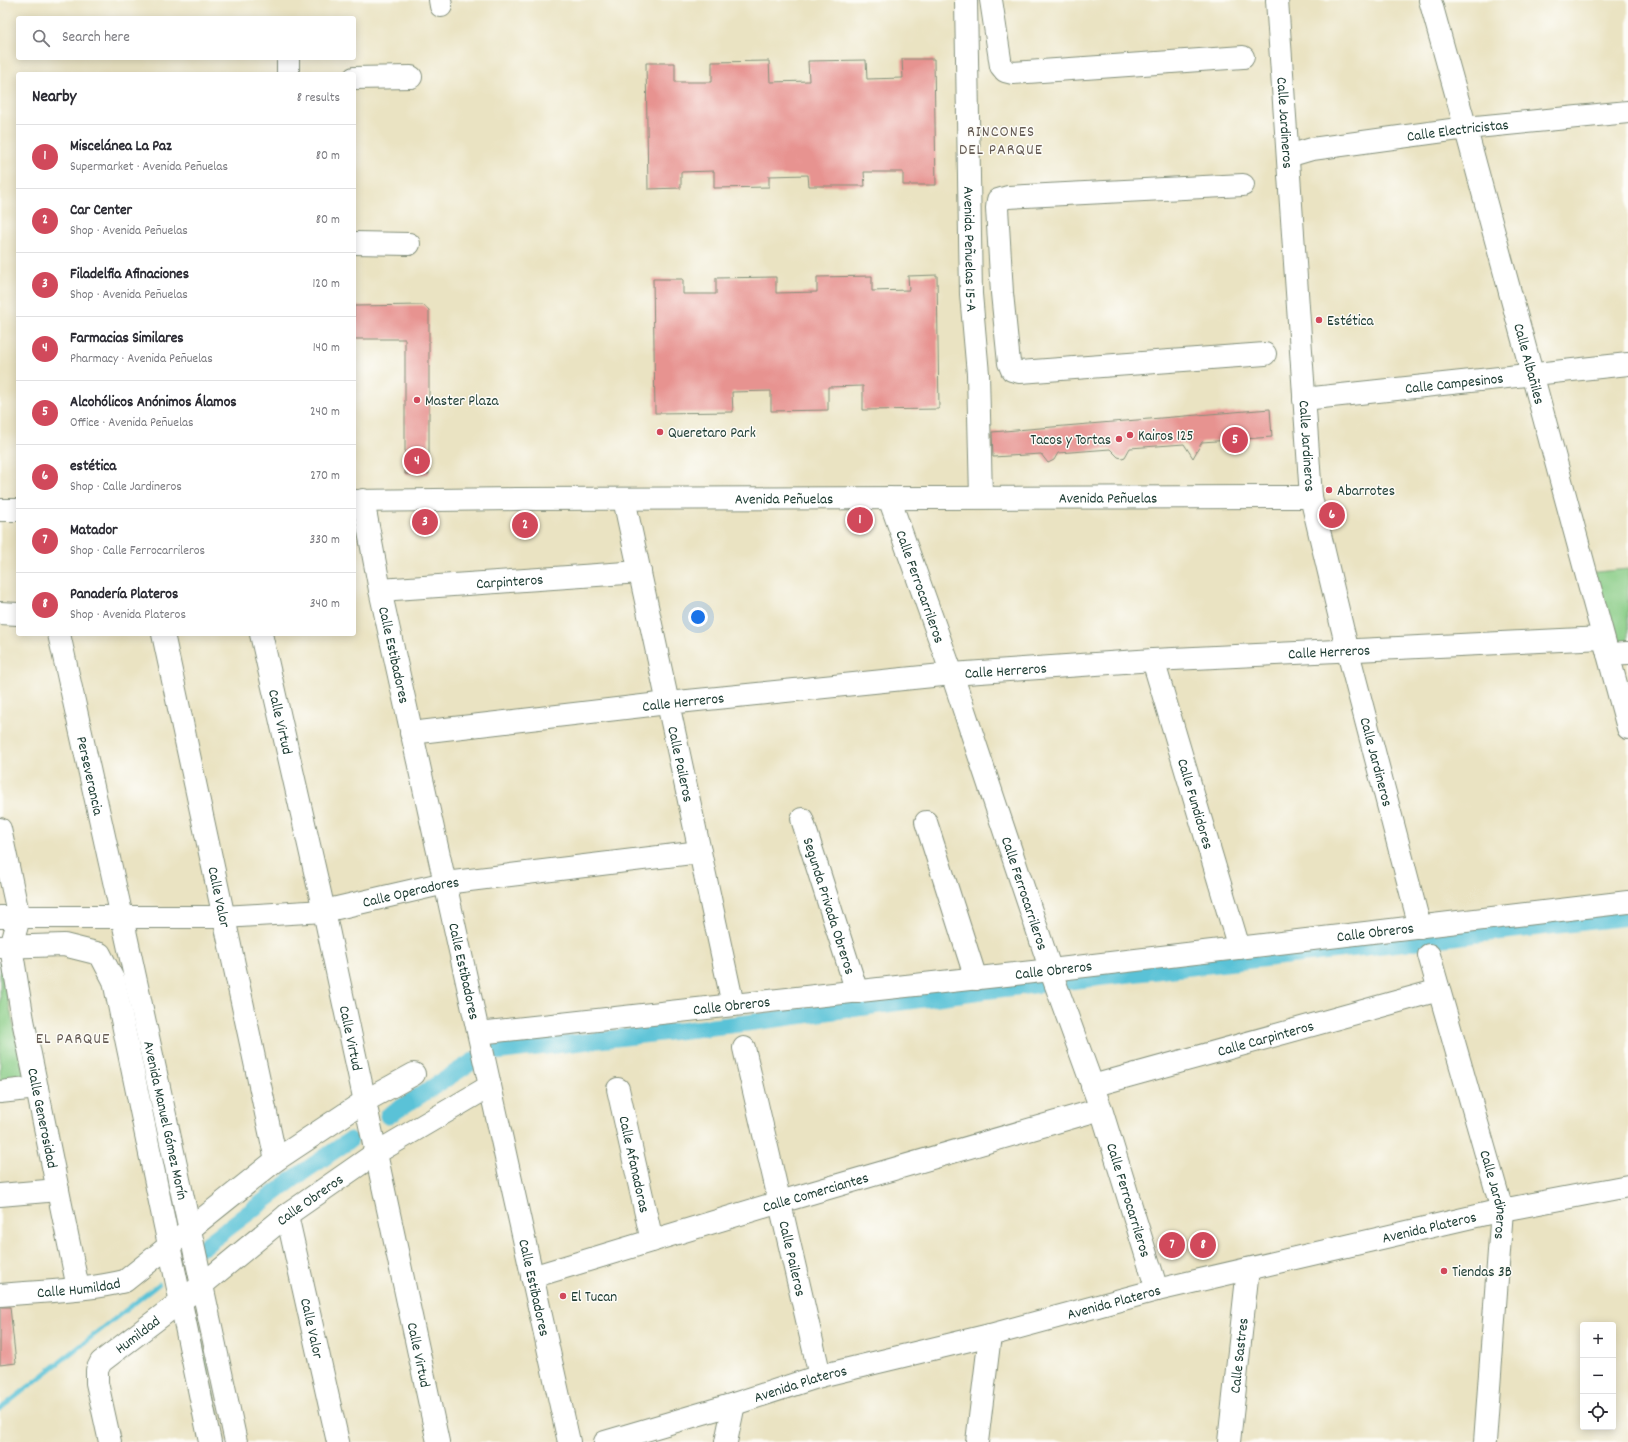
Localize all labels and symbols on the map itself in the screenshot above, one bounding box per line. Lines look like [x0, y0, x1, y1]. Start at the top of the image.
street label: Calle Jardineros [1269, 76, 1298, 169]
street label: Calle Electricistas [1406, 115, 1510, 149]
district label: RINCONES DEL PARQUE [959, 121, 1043, 162]
street label: Avenida Peñuelas 15-A [956, 186, 982, 313]
place label: Estética [1327, 311, 1374, 333]
marker: Estética [1314, 315, 1324, 325]
street label: Calle Albañiles [1506, 321, 1549, 407]
street label: Calle Campesinos [1404, 369, 1505, 401]
place label: Master Plaza [425, 391, 499, 413]
marker: Master Plaza [412, 395, 422, 405]
street label: Calle Jardineros [1291, 400, 1320, 493]
place label: Queretaro Park [668, 423, 756, 445]
pin: 5 [1222, 425, 1248, 455]
place label: Kairos 125 [1138, 426, 1194, 448]
marker: Queretaro Park [655, 427, 665, 437]
place label: Tacos y Tortas [1030, 430, 1111, 452]
marker: Kairos 125 [1125, 430, 1135, 440]
marker: Tacos y Tortas [1114, 434, 1124, 444]
pin: 4 [404, 446, 430, 476]
place label: Abarrotes [1337, 481, 1395, 503]
marker: Abarrotes [1324, 485, 1334, 495]
street label: Avenida Peñuelas [1059, 488, 1157, 511]
street label: Avenida Peñuelas [735, 489, 833, 511]
pin: 6 [1319, 500, 1345, 530]
pin: 1 [847, 505, 873, 535]
pin: 3 [412, 507, 438, 537]
pin: 2 [512, 510, 538, 540]
street label: Calle Ferrocarrileros [888, 528, 949, 647]
street label: Carpinteros [475, 570, 544, 596]
street label: Calle Estibadores [371, 605, 414, 706]
your location [688, 607, 708, 627]
street label: Calle Herreros [1288, 640, 1371, 666]
street label: Calle Herreros [964, 658, 1048, 686]
street label: Calle Virtud [261, 687, 297, 757]
street label: Calle Herreros [641, 688, 725, 719]
street label: Calle Jardineros [1353, 715, 1397, 809]
street label: Calle Paileros [660, 724, 698, 804]
street label: Perseverancia [69, 734, 108, 818]
street label: Calle Fundidores [1170, 756, 1218, 852]
street label: Calle Ferrocarrileros [994, 834, 1052, 954]
street label: Segunda Privada Obreros [796, 835, 860, 978]
street label: Calle Valor [200, 865, 235, 930]
street label: Calle Operadores [360, 872, 461, 915]
street label: Calle Obreros [1336, 918, 1415, 949]
street label: Calle Estibadores [441, 921, 484, 1022]
street label: Calle Obreros [1014, 956, 1094, 987]
street label: Calle Obreros [692, 992, 771, 1022]
street label: Calle Virtud [332, 1004, 367, 1073]
street label: Calle Carpinteros [1215, 1016, 1317, 1064]
district label: EL PARQUE [36, 1028, 110, 1051]
street label: Avenida Manuel Gómez Morín [136, 1039, 192, 1202]
street label: Calle Generosidad [20, 1066, 62, 1170]
street label: Calle Afanadoras [611, 1114, 654, 1215]
street label: Calle Ferrocarrileros [1099, 1141, 1155, 1260]
street label: Calle Jardineros [1472, 1148, 1511, 1240]
street label: Calle Comerciantes [760, 1168, 872, 1220]
street label: Calle Obreros [273, 1170, 349, 1232]
street label: Avenida Plateros [1380, 1207, 1479, 1250]
street label: Calle Paileros [771, 1219, 810, 1299]
pin: 7 [1159, 1230, 1185, 1260]
pin: 8 [1190, 1230, 1216, 1260]
street label: Calle Estibadores [511, 1237, 554, 1339]
place label: Tiendas 3B [1452, 1262, 1512, 1284]
marker: Tiendas 3B [1439, 1266, 1449, 1276]
street label: Calle Humildad [36, 1273, 123, 1305]
street label: Avenida Plateros [1065, 1280, 1163, 1327]
place label: El Tucan [571, 1287, 617, 1309]
marker: El Tucan [558, 1291, 568, 1301]
street label: Calle Valor [293, 1296, 328, 1362]
street label: Humildad [111, 1311, 166, 1360]
street label: Calle Sastres [1225, 1317, 1256, 1395]
street label: Calle Virtud [400, 1321, 435, 1390]
street label: Avenida Plateros [751, 1361, 850, 1410]

